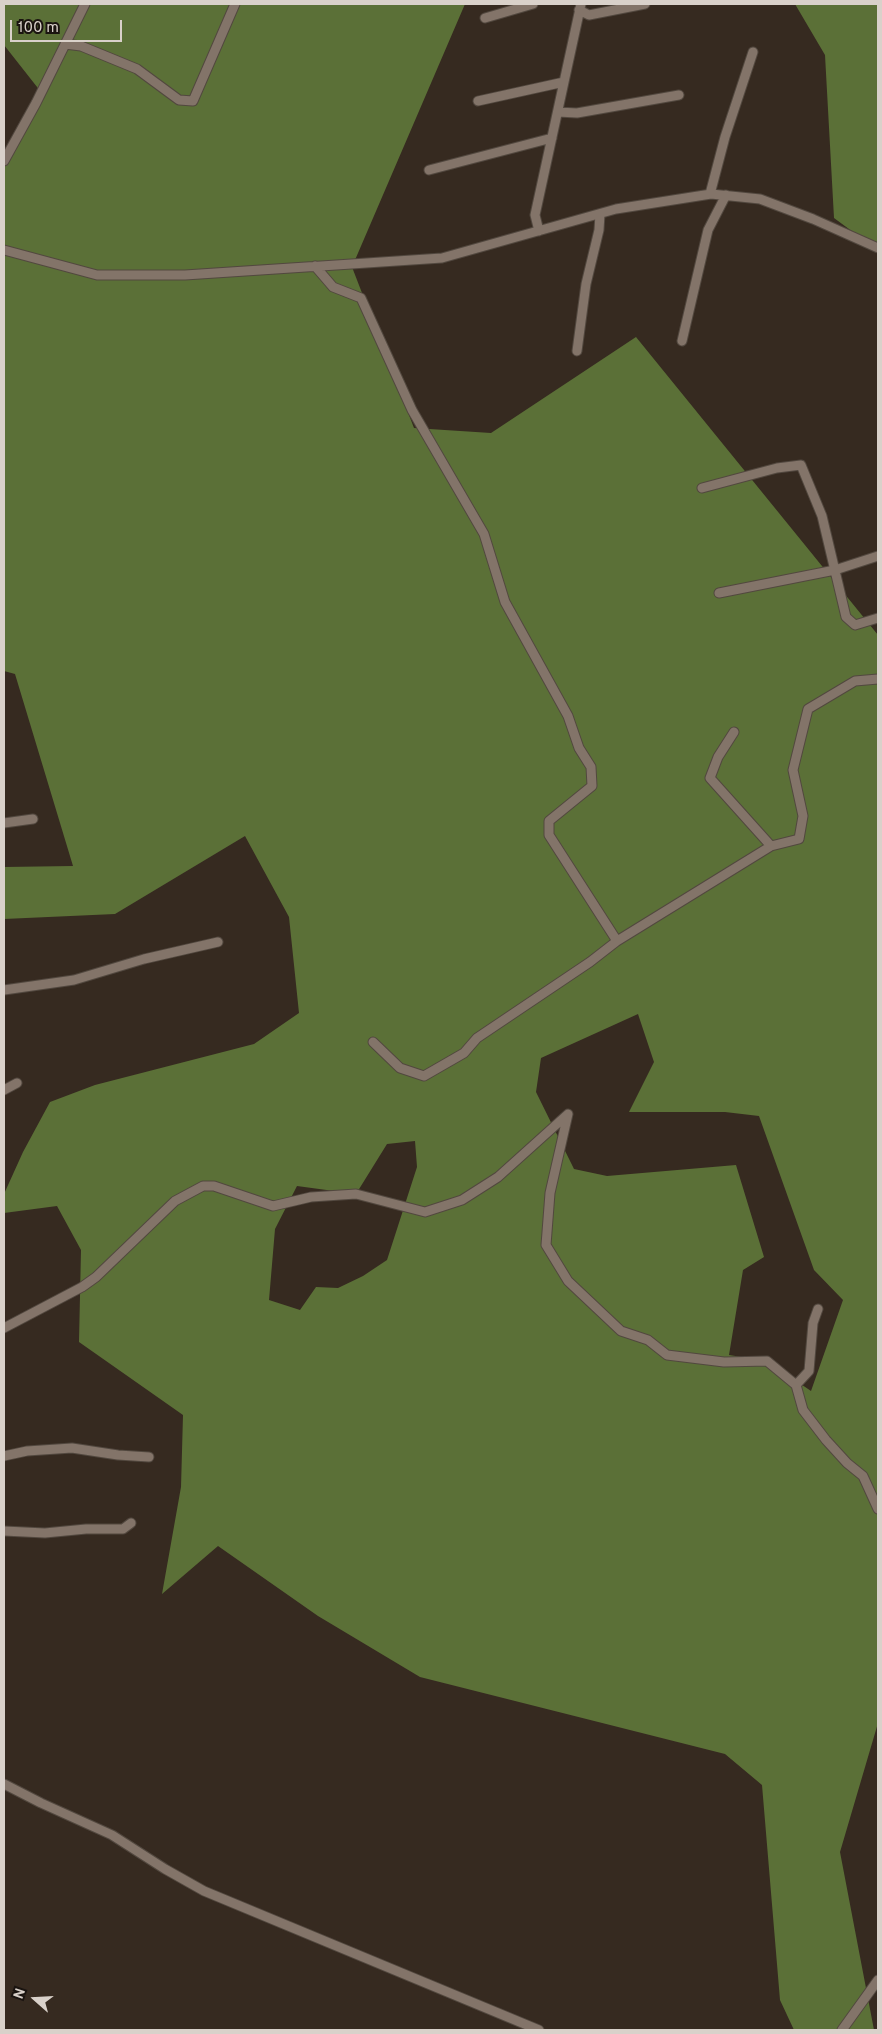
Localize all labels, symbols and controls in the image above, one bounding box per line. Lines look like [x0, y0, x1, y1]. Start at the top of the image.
scale bar [12, 10, 125, 42]
text: 100 m [18, 19, 59, 38]
north arrow [10, 1974, 60, 2024]
text: N [11, 1986, 30, 2001]

